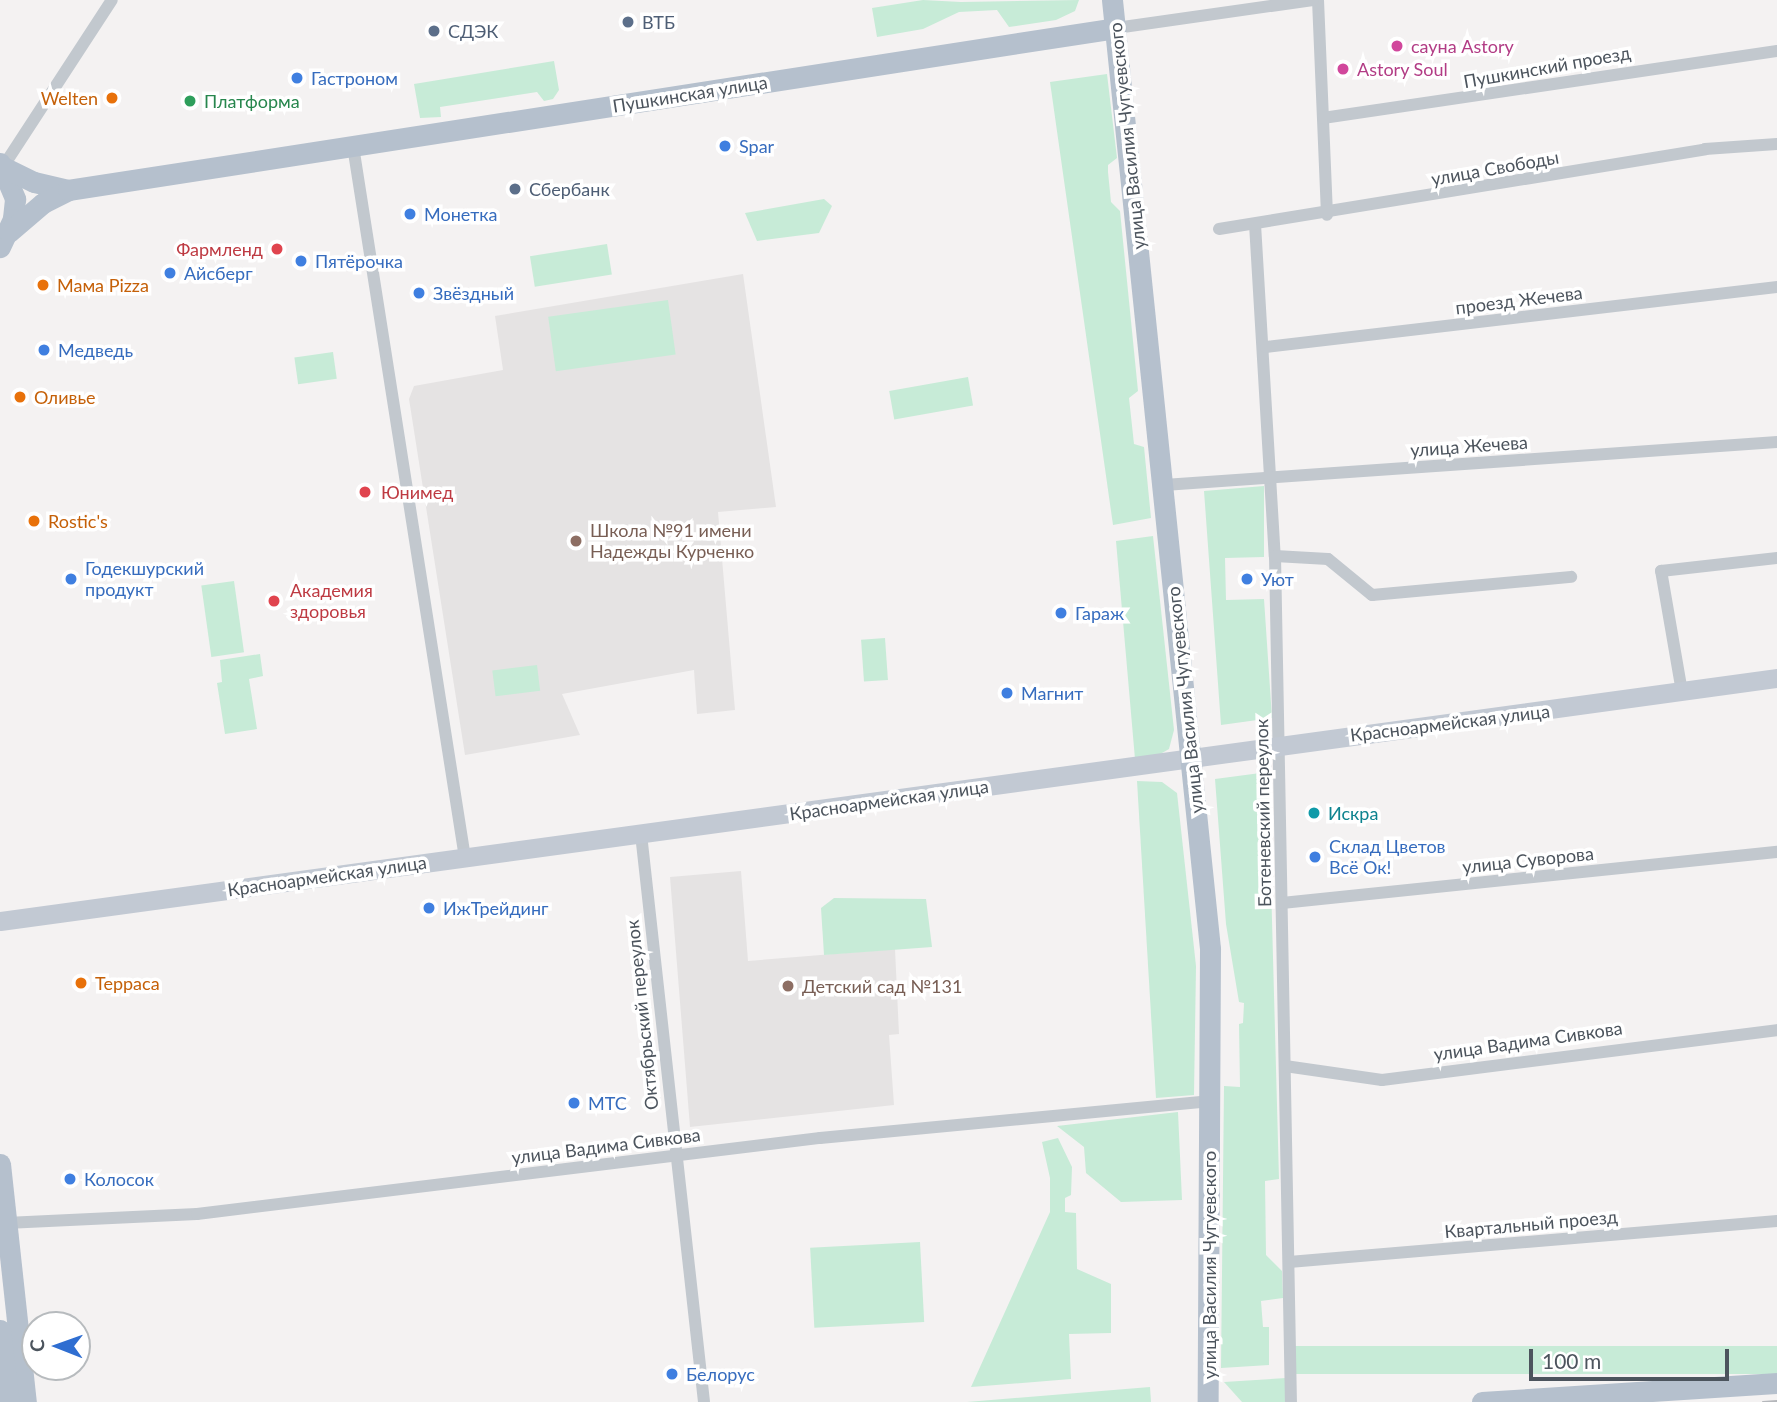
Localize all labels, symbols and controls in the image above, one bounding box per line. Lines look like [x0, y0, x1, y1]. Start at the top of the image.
place label: ВТБ [642, 11, 675, 33]
marker: ВТБ [620, 14, 636, 30]
place label: СДЭК [448, 20, 498, 42]
street label: улица Василия Чугуевского [1104, 21, 1150, 251]
marker: СДЭК [426, 23, 442, 39]
place label: сауна Astory [1411, 35, 1514, 57]
marker: сауна Astory [1389, 38, 1405, 54]
street label: Пушкинский проезд [1462, 42, 1632, 92]
place label: Astory Soul [1357, 58, 1448, 80]
marker: Astory Soul [1335, 61, 1351, 77]
place label: Гастроном [311, 67, 398, 89]
marker: Гастроном [289, 70, 305, 86]
street label: Пушкинская улица [611, 71, 769, 117]
place label: Welten [41, 87, 98, 109]
marker: Welten [104, 90, 120, 106]
place label: Платформа [204, 90, 300, 112]
marker: Платформа [182, 93, 198, 109]
place label: Spar [739, 135, 774, 157]
marker: Spar [717, 138, 733, 154]
street label: улица Свободы [1429, 146, 1561, 190]
place label: Сбербанк [529, 178, 610, 200]
marker: Сбербанк [507, 181, 523, 197]
place label: Монетка [424, 203, 498, 225]
marker: Монетка [402, 206, 418, 222]
place label: Фармленд [176, 238, 263, 260]
marker: Фармленд [269, 241, 285, 257]
place label: Пятёрочка [315, 250, 403, 272]
marker: Пятёрочка [293, 253, 309, 269]
place label: Айсберг [184, 262, 253, 284]
marker: Айсберг [162, 265, 178, 281]
place label: Мама Pizza [57, 274, 149, 296]
marker: Мама Pizza [35, 277, 51, 293]
street label: проезд Жечева [1454, 281, 1584, 319]
place label: Звёздный [433, 282, 514, 304]
marker: Звёздный [411, 285, 427, 301]
place label: Медведь [58, 339, 133, 361]
marker: Медведь [36, 342, 52, 358]
place label: Оливье [34, 386, 96, 408]
marker: Оливье [12, 389, 28, 405]
street label: улица Жечева [1409, 431, 1529, 461]
place label: Юнимед [381, 481, 453, 503]
marker: Юнимед [355, 482, 375, 502]
place label: Rostic's [48, 510, 108, 532]
marker: Rostic's [26, 513, 42, 529]
place label: Школа №91 имени Надежды Курченко [590, 520, 754, 562]
marker: Школа №91 имени Надежды Курченко [568, 533, 584, 549]
place label: Годекшурский продукт [85, 558, 204, 600]
place label: Уют [1261, 568, 1294, 590]
marker: Годекшурский продукт [63, 571, 79, 587]
marker: Уют [1239, 571, 1255, 587]
place label: Академия здоровья [290, 580, 373, 622]
street label: улица Василия Чугуевского [1162, 585, 1208, 815]
marker: Академия здоровья [264, 591, 284, 611]
place label: Гараж [1075, 602, 1124, 624]
marker: Гараж [1053, 605, 1069, 621]
place label: Магнит [1021, 682, 1083, 704]
marker: Магнит [999, 685, 1015, 701]
street label: Красноармейская улица [1349, 700, 1551, 746]
street label: Ботеневский переулок [1251, 719, 1275, 907]
street label: Красноармейская улица [788, 775, 990, 825]
place label: Искра [1328, 802, 1378, 824]
marker: Искра [1306, 805, 1322, 821]
place label: Склад Цветов Всё Ок! [1329, 836, 1446, 878]
street label: улица Суворова [1461, 842, 1595, 878]
marker: Склад Цветов Всё Ок! [1307, 849, 1323, 865]
street label: Красноармейская улица [226, 851, 428, 901]
place label: ИжТрейдинг [443, 897, 548, 919]
marker: ИжТрейдинг [421, 900, 437, 916]
street label: Октябрьский переулок [621, 919, 663, 1111]
place label: Терраса [95, 972, 160, 994]
marker: Терраса [73, 975, 89, 991]
place label: Детский сад №131 [802, 975, 962, 997]
marker: Детский сад №131 [780, 978, 796, 994]
street label: улица Вадима Сивкова [1432, 1017, 1624, 1065]
place label: МТС [588, 1092, 627, 1114]
marker: МТС [566, 1095, 582, 1111]
street label: улица Вадима Сивкова [510, 1124, 702, 1168]
street label: улица Василия Чугуевского [1198, 1151, 1220, 1379]
place label: Колосок [84, 1168, 154, 1190]
marker: Колосок [62, 1171, 78, 1187]
street label: Квартальный проезд [1443, 1206, 1619, 1242]
north arrow [21, 1311, 91, 1381]
scale bar [1532, 1336, 1732, 1380]
text: С [25, 1339, 48, 1352]
text: 100 m [1542, 1348, 1601, 1373]
place label: Белорус [686, 1363, 755, 1385]
marker: Белорус [664, 1366, 680, 1382]

